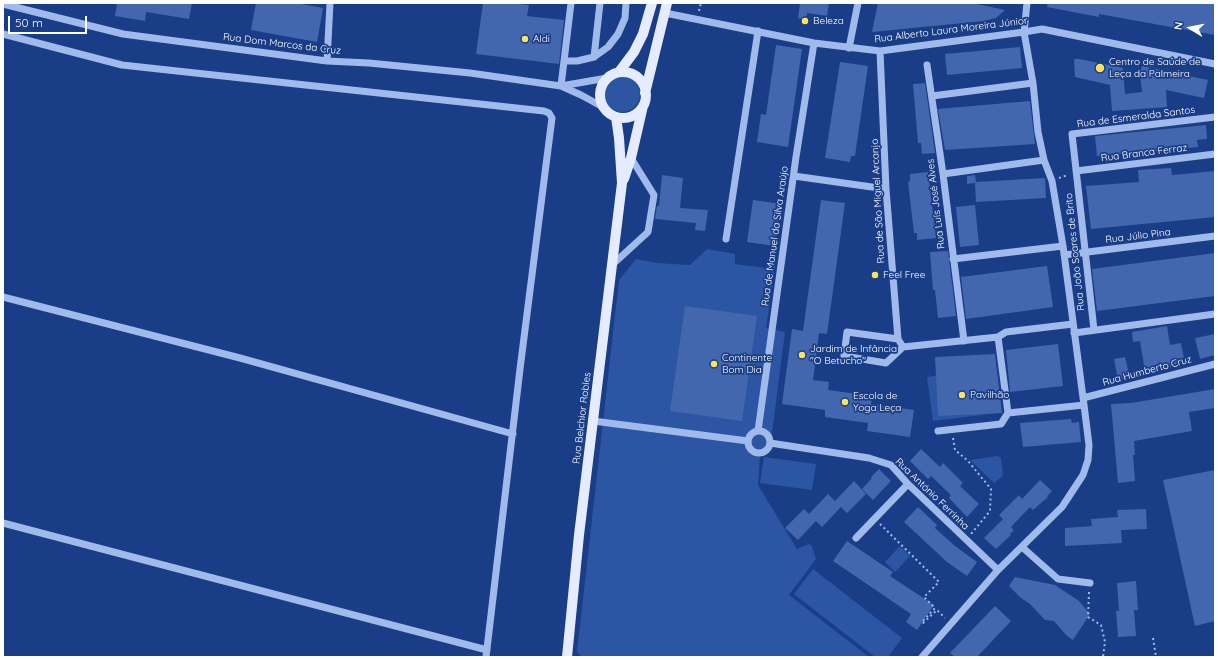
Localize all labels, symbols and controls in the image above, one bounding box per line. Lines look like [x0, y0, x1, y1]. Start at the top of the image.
scale bar [10, 8, 89, 34]
north arrow [1170, 8, 1210, 48]
text: 50 m [15, 15, 43, 30]
place label: Beleza [813, 15, 844, 27]
street label: Rua Alberto Laura Moreira Júnior [874, 15, 1028, 45]
marker: Beleza [800, 16, 810, 26]
text: N [1171, 21, 1186, 31]
street label: Rua Dom Marcos da Cruz [222, 31, 342, 57]
place label: Aldi [533, 33, 550, 45]
marker: Aldi [520, 34, 530, 44]
place label: Centro de Saúde de Leça da Palmeira [1109, 56, 1201, 80]
marker: Centro de Saúde de Leça da Palmeira [1094, 62, 1106, 74]
street label: Rua de Esmeralda Santos [1076, 104, 1196, 130]
street label: Rua de São Miguel Arcanjo [869, 138, 887, 264]
street label: Rua Branca Ferraz [1100, 142, 1188, 164]
street label: Rua Luís José Alves [925, 158, 947, 250]
street label: Rua de Manuel da Silva Araújo [759, 165, 791, 307]
street label: Rua João Soares de Brito [1063, 192, 1087, 312]
street label: Rua Júlio Pina [1105, 226, 1171, 246]
place label: Feel Free [883, 269, 925, 281]
marker: Feel Free [870, 270, 880, 280]
place label: Jardim de Infância "O Betucho" [810, 343, 897, 366]
marker: Jardim de Infância "O Betucho" [797, 350, 807, 360]
place label: Continente Bom Dia [722, 352, 772, 376]
street label: Rua Humberto Cruz [1101, 353, 1193, 389]
marker: Continente Bom Dia [709, 359, 719, 369]
street label: Rua Belchior Robles [570, 371, 594, 465]
place label: Pavilhão [970, 389, 1009, 401]
place label: Escola de Yoga Leça [853, 390, 901, 414]
marker: Pavilhão [957, 390, 967, 400]
marker: Escola de Yoga Leça [840, 397, 850, 407]
street label: Rua António Ferrinha [893, 456, 971, 532]

